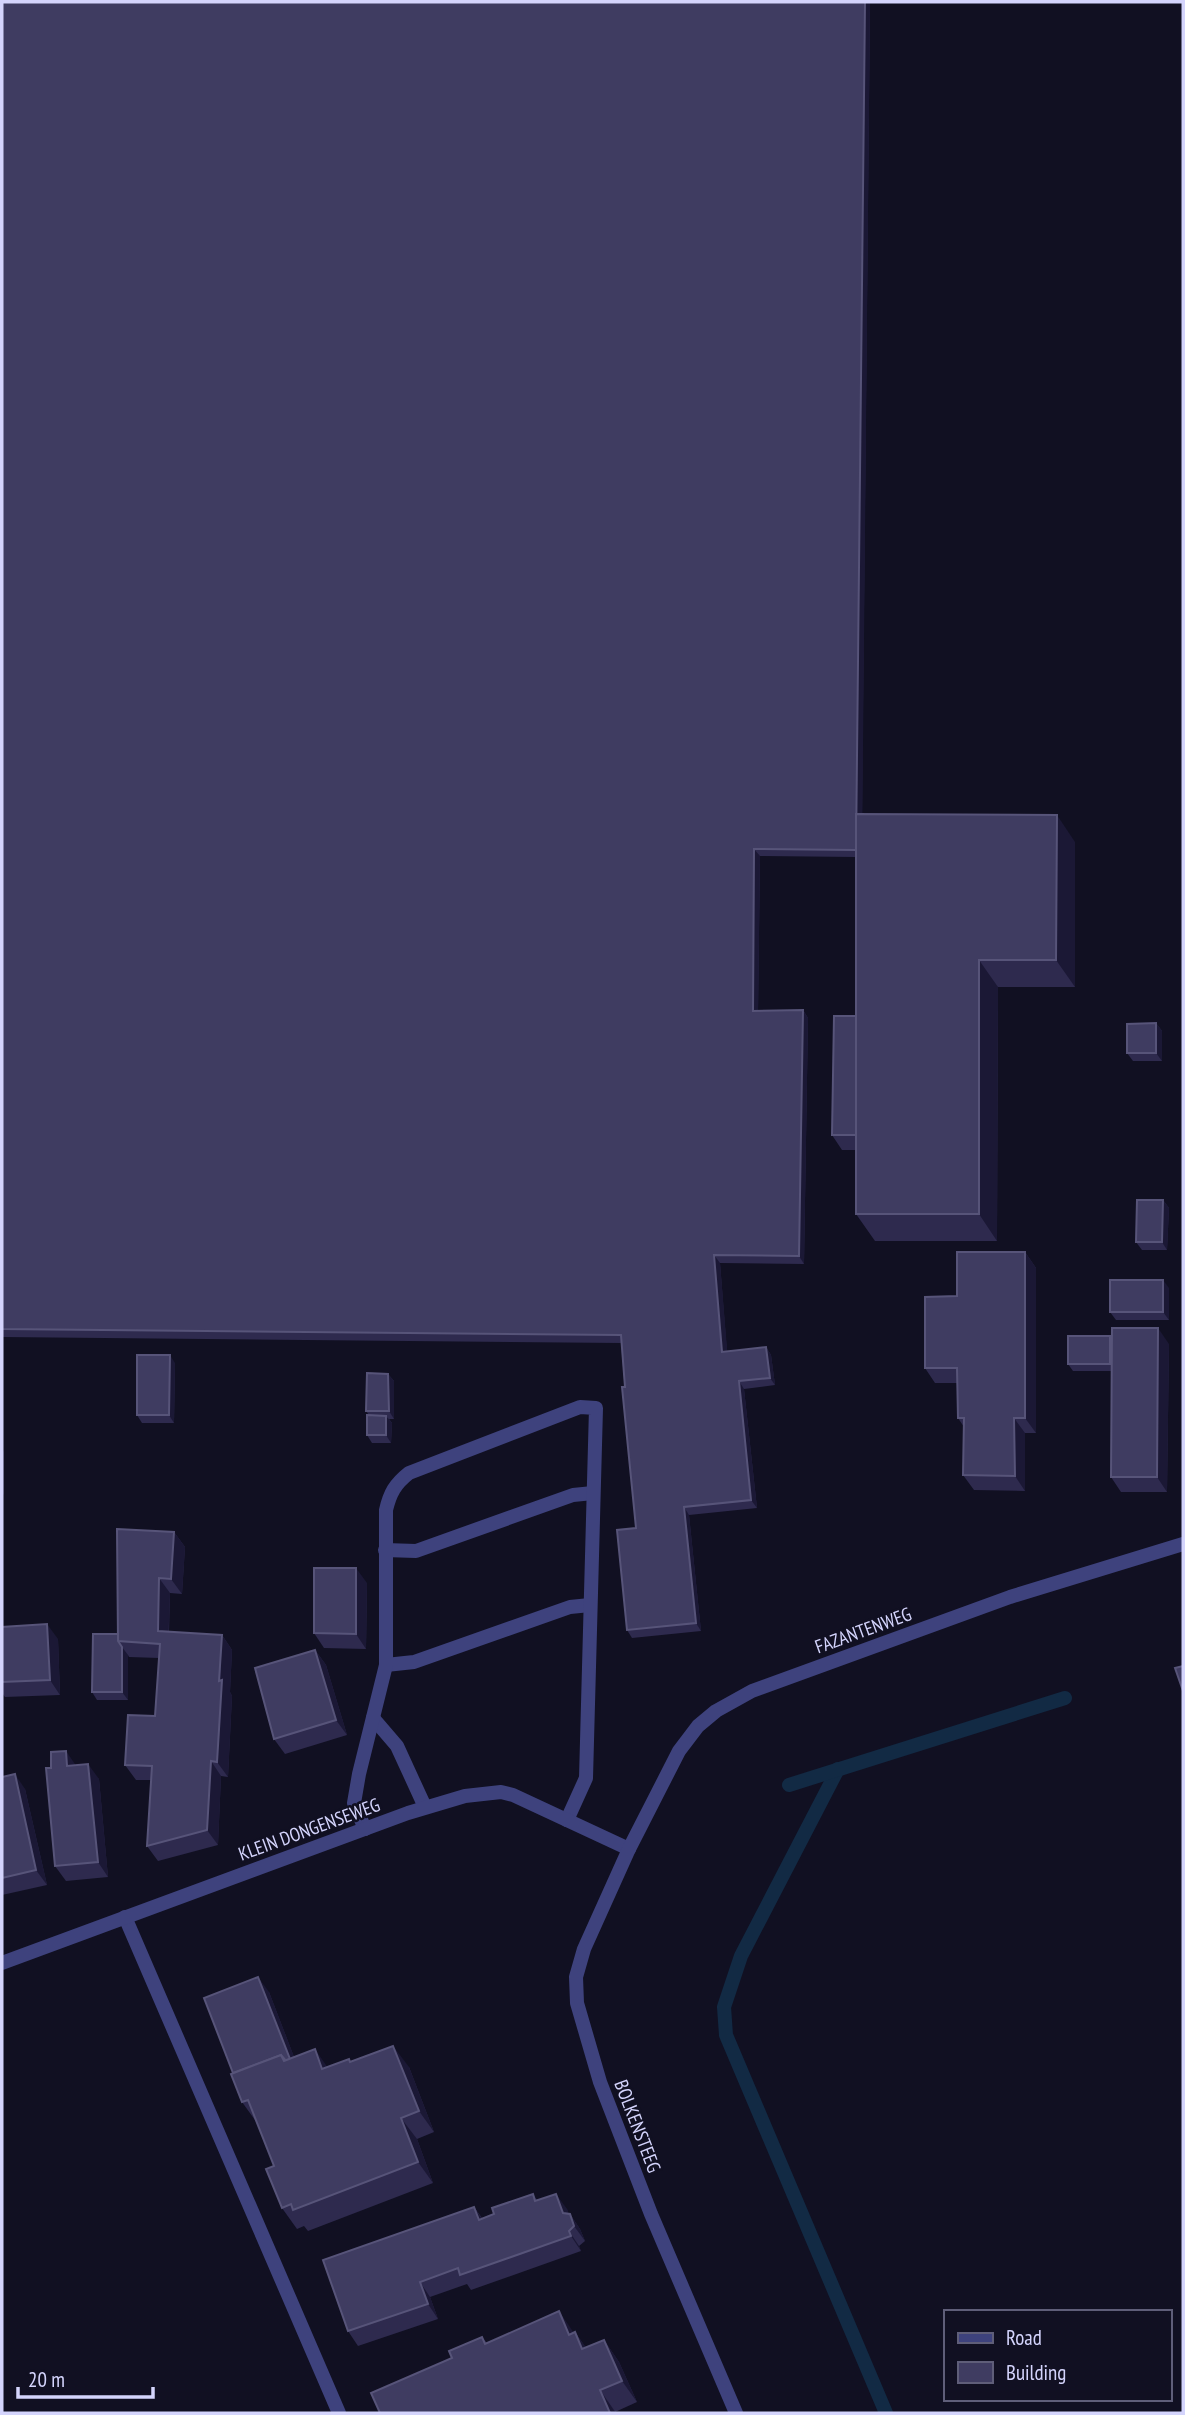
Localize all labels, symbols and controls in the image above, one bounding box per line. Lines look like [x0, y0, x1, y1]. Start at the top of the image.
street label: FAZANTENWEG [811, 1601, 915, 1659]
street label: KLEIN DONGENSEWEG [235, 1792, 383, 1866]
street label: BOLKENSTEEG [609, 2076, 667, 2176]
legend [944, 2310, 1171, 2401]
text: Road [1006, 2324, 1042, 2351]
scale bar [18, 2356, 152, 2400]
text: Building [1006, 2359, 1066, 2386]
text: 20 m [28, 2366, 65, 2393]

